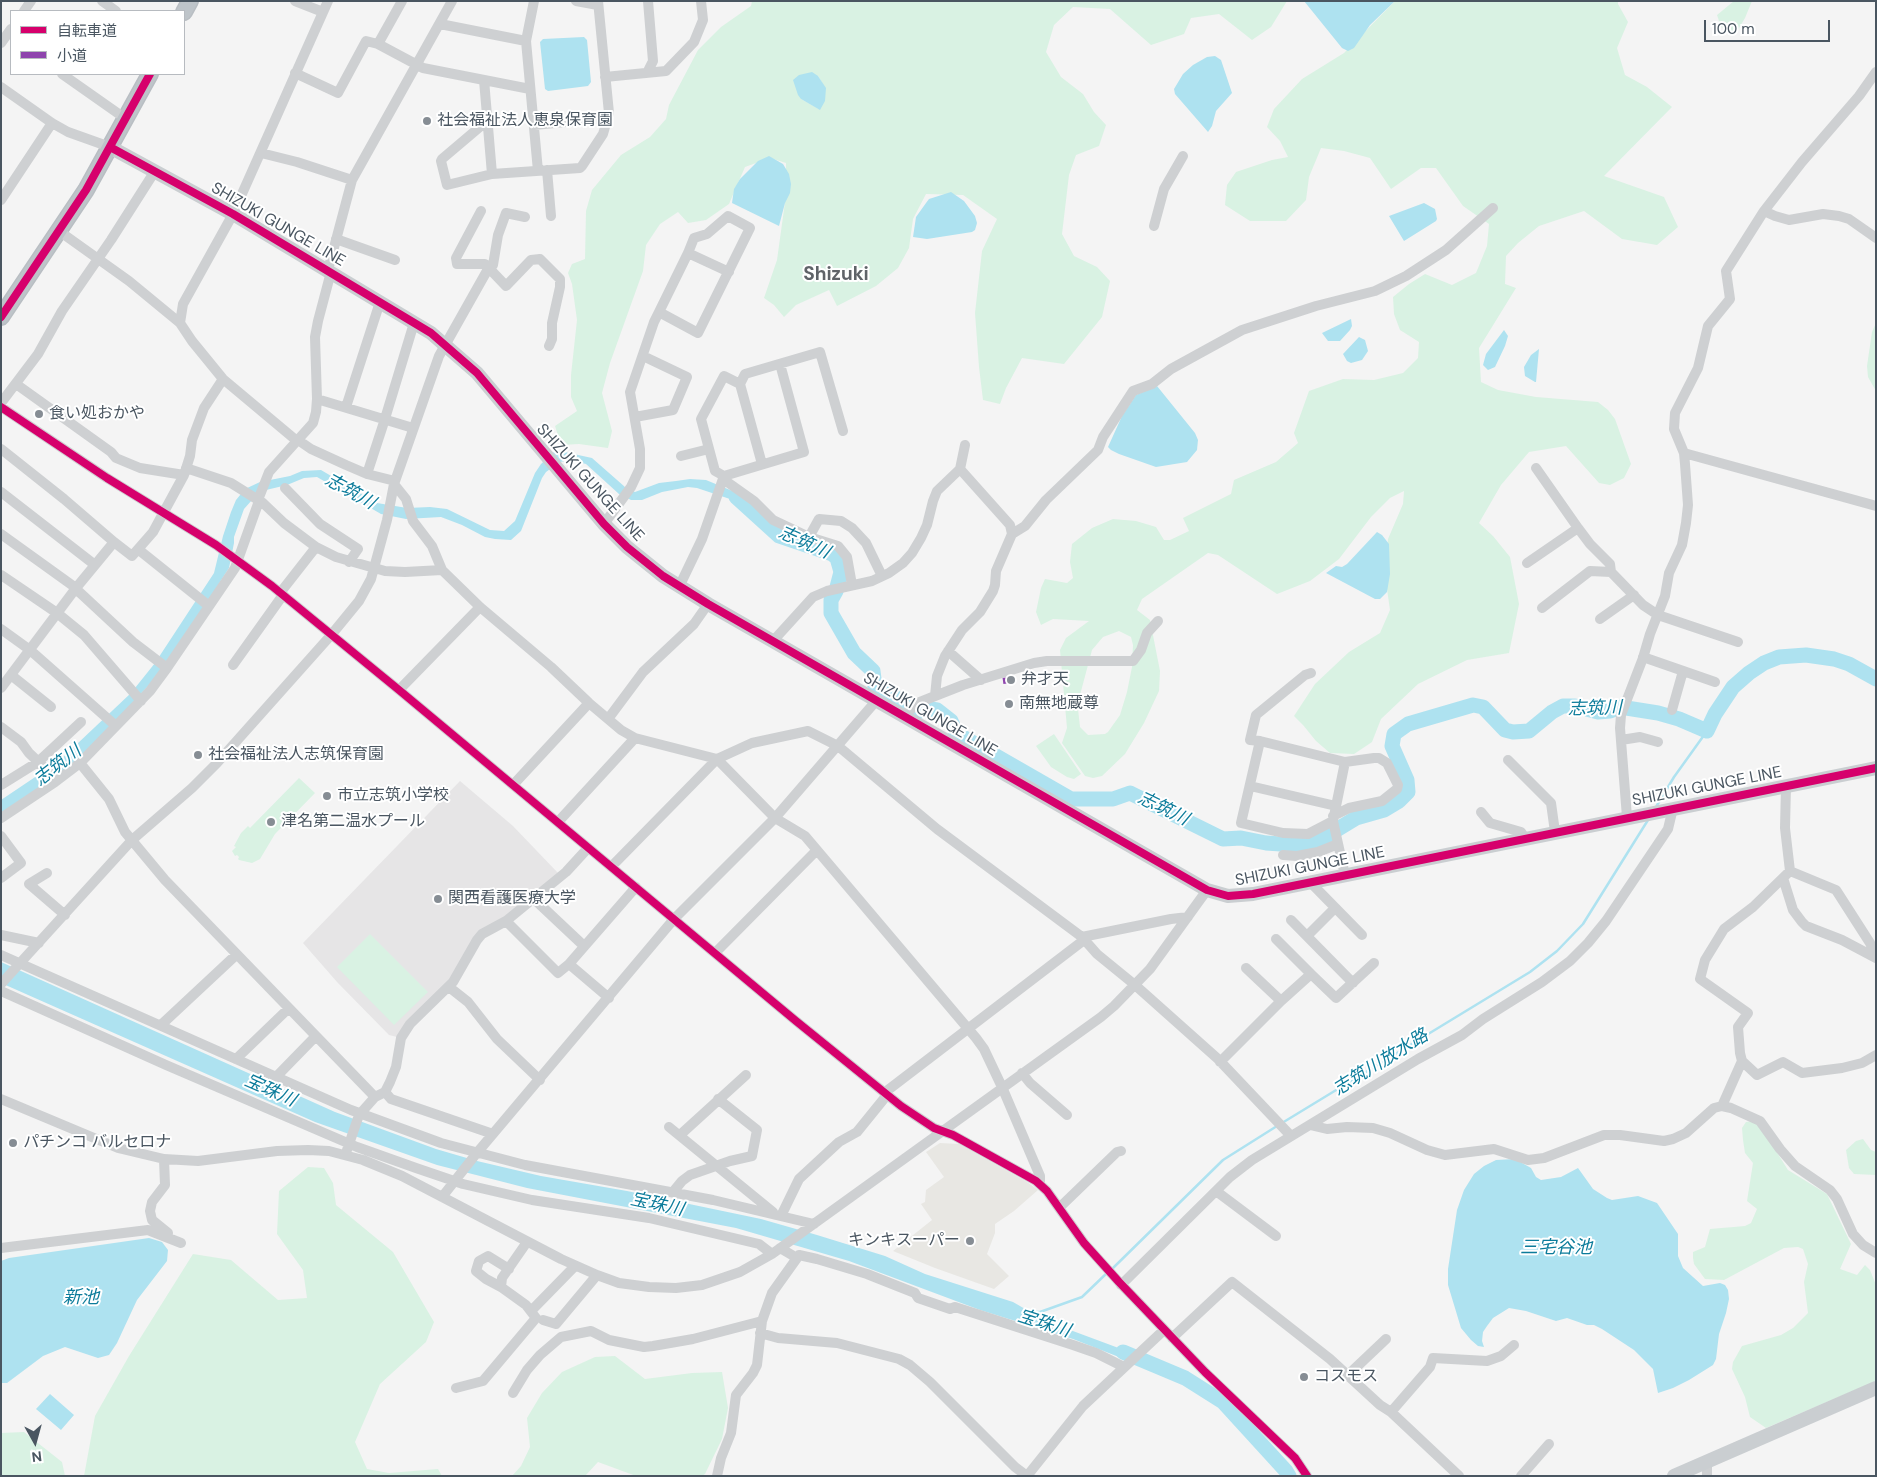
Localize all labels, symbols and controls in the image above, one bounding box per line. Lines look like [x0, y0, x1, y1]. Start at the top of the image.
legend [10, 10, 185, 75]
scale bar [1707, 10, 1833, 42]
text: 100 m [1712, 19, 1755, 39]
text: 自転車道 [57, 21, 117, 41]
text: 小道 [57, 46, 87, 66]
place label: 社会福祉法人恵泉保育園 [437, 111, 613, 131]
marker: 社会福祉法人恵泉保育園 [421, 115, 433, 127]
street label: SHIZUKI GUNGE LINE [207, 179, 349, 271]
district label: Shizuki [803, 264, 869, 286]
place label: 食い処おかや [49, 404, 145, 424]
marker: 食い処おかや [33, 408, 45, 420]
street label: SHIZUKI GUNGE LINE [532, 420, 648, 546]
water label: 志筑川 [321, 469, 379, 515]
water label: 志筑川 [775, 522, 833, 564]
street label: SHIZUKI GUNGE LINE [859, 669, 1001, 761]
place label: 弁才天 [1021, 670, 1069, 690]
marker: 弁才天 [1005, 674, 1017, 686]
place label: 南無地蔵尊 [1019, 694, 1099, 714]
marker: 南無地蔵尊 [1003, 698, 1015, 710]
water label: 志筑川 [1568, 698, 1622, 720]
water label: 志筑川 [30, 741, 86, 791]
place label: 社会福祉法人志筑保育園 [208, 745, 384, 765]
marker: 社会福祉法人志筑保育園 [192, 749, 204, 761]
street label: SHIZUKI GUNGE LINE [1631, 763, 1783, 811]
place label: 市立志筑小学校 [337, 786, 449, 806]
water label: 志筑川 [1134, 787, 1192, 831]
marker: 市立志筑小学校 [321, 790, 333, 802]
place label: 津名第二温水プール [281, 812, 425, 832]
marker: 津名第二温水プール [265, 816, 277, 828]
street label: SHIZUKI GUNGE LINE [1234, 843, 1386, 891]
place label: 関西看護医療大学 [448, 889, 576, 909]
marker: 関西看護医療大学 [432, 893, 444, 905]
water label: 志筑川放水路 [1329, 1025, 1433, 1101]
water label: 宝珠川 [241, 1070, 299, 1112]
place label: パチンコ バルセロナ [23, 1133, 171, 1153]
marker: パチンコ バルセロナ [7, 1137, 19, 1149]
water label: 宝珠川 [628, 1189, 686, 1221]
place label: キンキスーパー [848, 1231, 960, 1251]
marker: キンキスーパー [964, 1235, 976, 1247]
water label: 三宅谷池 [1520, 1237, 1592, 1259]
water label: 新池 [63, 1287, 99, 1309]
water label: 宝珠川 [1015, 1305, 1073, 1343]
place label: コスモス [1314, 1367, 1378, 1387]
marker: コスモス [1298, 1371, 1310, 1383]
north arrow [10, 1417, 60, 1467]
text: N [31, 1447, 43, 1466]

